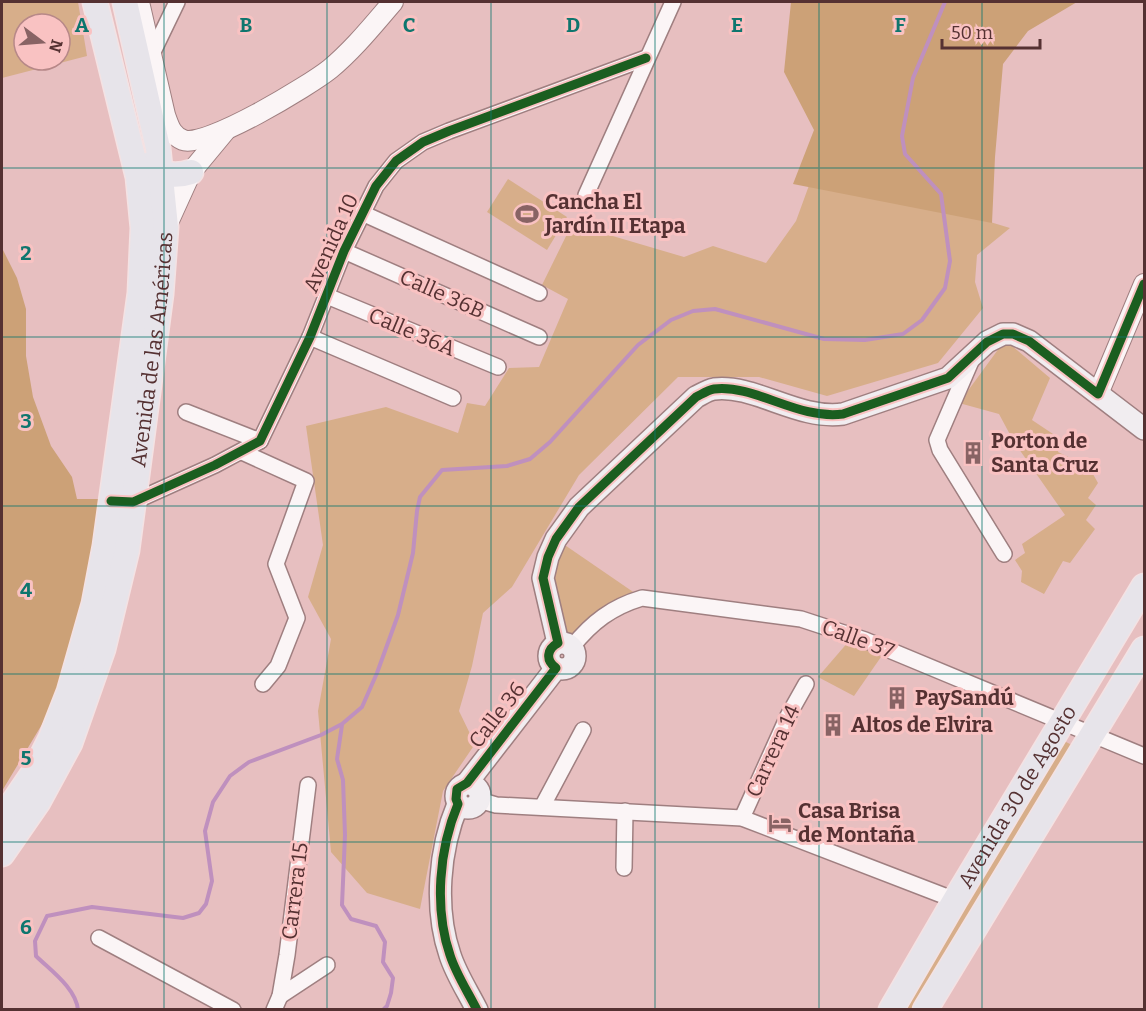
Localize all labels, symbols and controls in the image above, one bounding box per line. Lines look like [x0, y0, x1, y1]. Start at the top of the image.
north arrow [12, 12, 72, 72]
scale bar [942, 12, 1040, 50]
text: A [75, 13, 90, 37]
text: B [240, 13, 253, 37]
text: C [403, 13, 415, 37]
text: D [566, 13, 580, 37]
text: E [731, 13, 743, 37]
text: F [894, 13, 906, 37]
text: 50 m [951, 22, 993, 44]
text: N [45, 37, 67, 55]
place label: Cancha El Jardín II Etapa [544, 189, 686, 239]
street label: Avenida 10 [298, 190, 364, 296]
sports icon: Cancha El Jardín II Etapa [514, 201, 540, 227]
street label: Avenida de las Américas [125, 231, 179, 469]
text: 2 [20, 241, 32, 265]
street label: Calle 36B [395, 264, 489, 324]
street label: Calle 36A [365, 302, 459, 362]
text: 3 [20, 409, 32, 433]
place label: Porton de Santa Cruz [991, 428, 1099, 478]
building icon: Porton de Santa Cruz [960, 440, 986, 466]
text: 4 [20, 578, 32, 602]
street label: Calle 37 [818, 614, 898, 664]
street label: Calle 36 [463, 677, 531, 753]
building icon: PaySandú [884, 685, 910, 711]
place label: PaySandú [915, 685, 1014, 711]
street label: Avenida 30 de Agosto [952, 700, 1082, 893]
street label: Carrera 14 [740, 701, 806, 801]
building icon: Altos de Elvira [820, 712, 846, 738]
place label: Altos de Elvira [851, 712, 993, 738]
text: 5 [21, 746, 32, 770]
place label: Casa Brisa de Montaña [798, 798, 915, 848]
hotel icon: Casa Brisa de Montaña [767, 810, 793, 836]
street label: Carrera 15 [276, 841, 314, 941]
text: 6 [20, 915, 32, 939]

